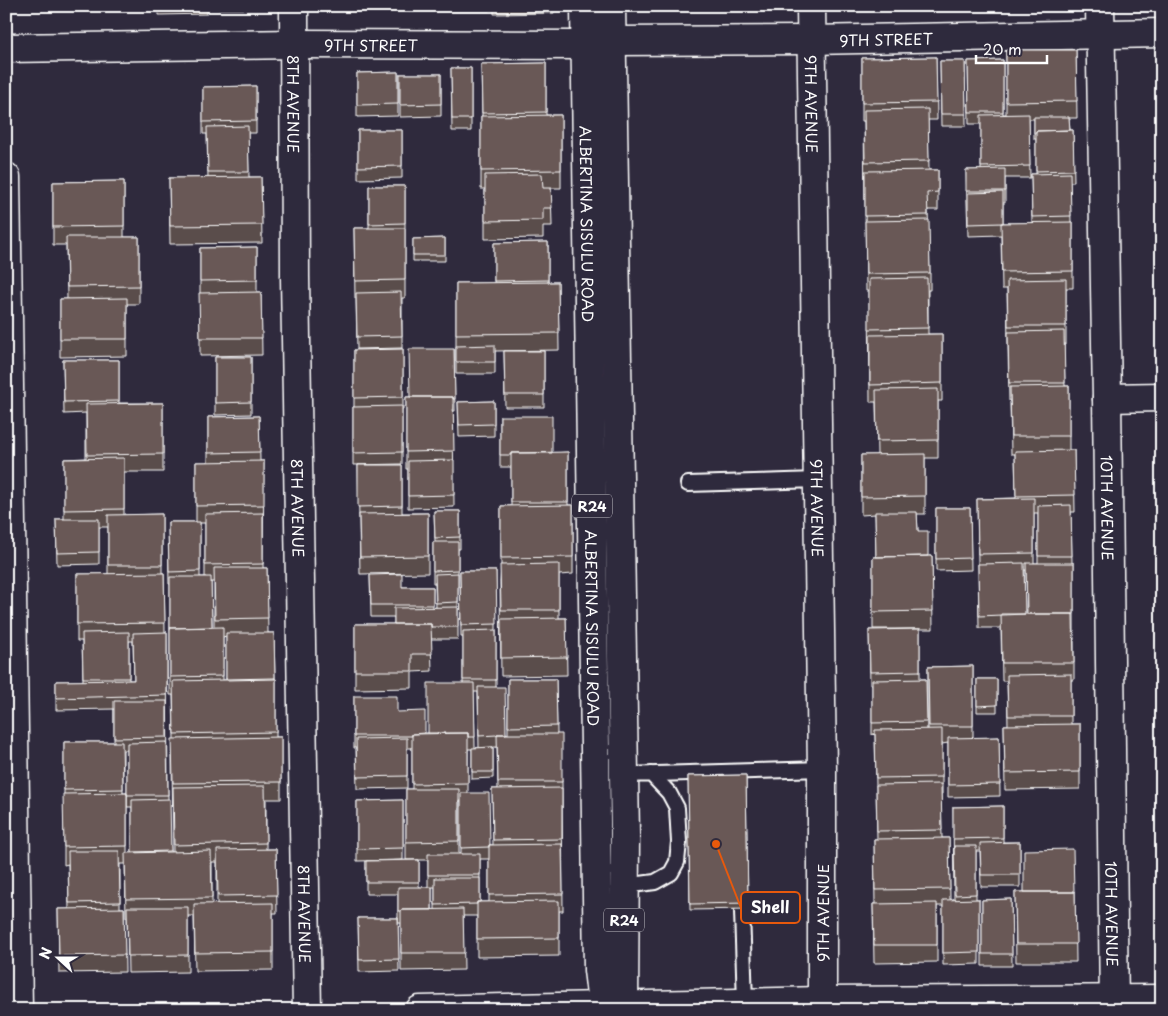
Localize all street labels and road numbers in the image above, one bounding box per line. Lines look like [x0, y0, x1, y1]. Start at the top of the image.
street label: 9TH STREET [839, 26, 934, 51]
street label: 9TH STREET [324, 33, 419, 56]
street label: 8TH AVENUE [283, 55, 306, 153]
street label: 9TH AVENUE [800, 55, 825, 153]
street label: ALBERTINA SISULU ROAD [575, 126, 601, 322]
street label: 10TH AVENUE [1096, 455, 1120, 561]
street label: 8TH AVENUE [286, 459, 311, 557]
street label: 9TH AVENUE [806, 459, 830, 557]
road number: R24 [572, 494, 612, 518]
street label: ALBERTINA SISULU ROAD [581, 530, 606, 726]
street label: 10TH AVENUE [1101, 861, 1125, 967]
street label: 8TH AVENUE [293, 864, 318, 963]
street label: 9TH AVENUE [811, 864, 834, 962]
road number: R24 [604, 908, 644, 932]

